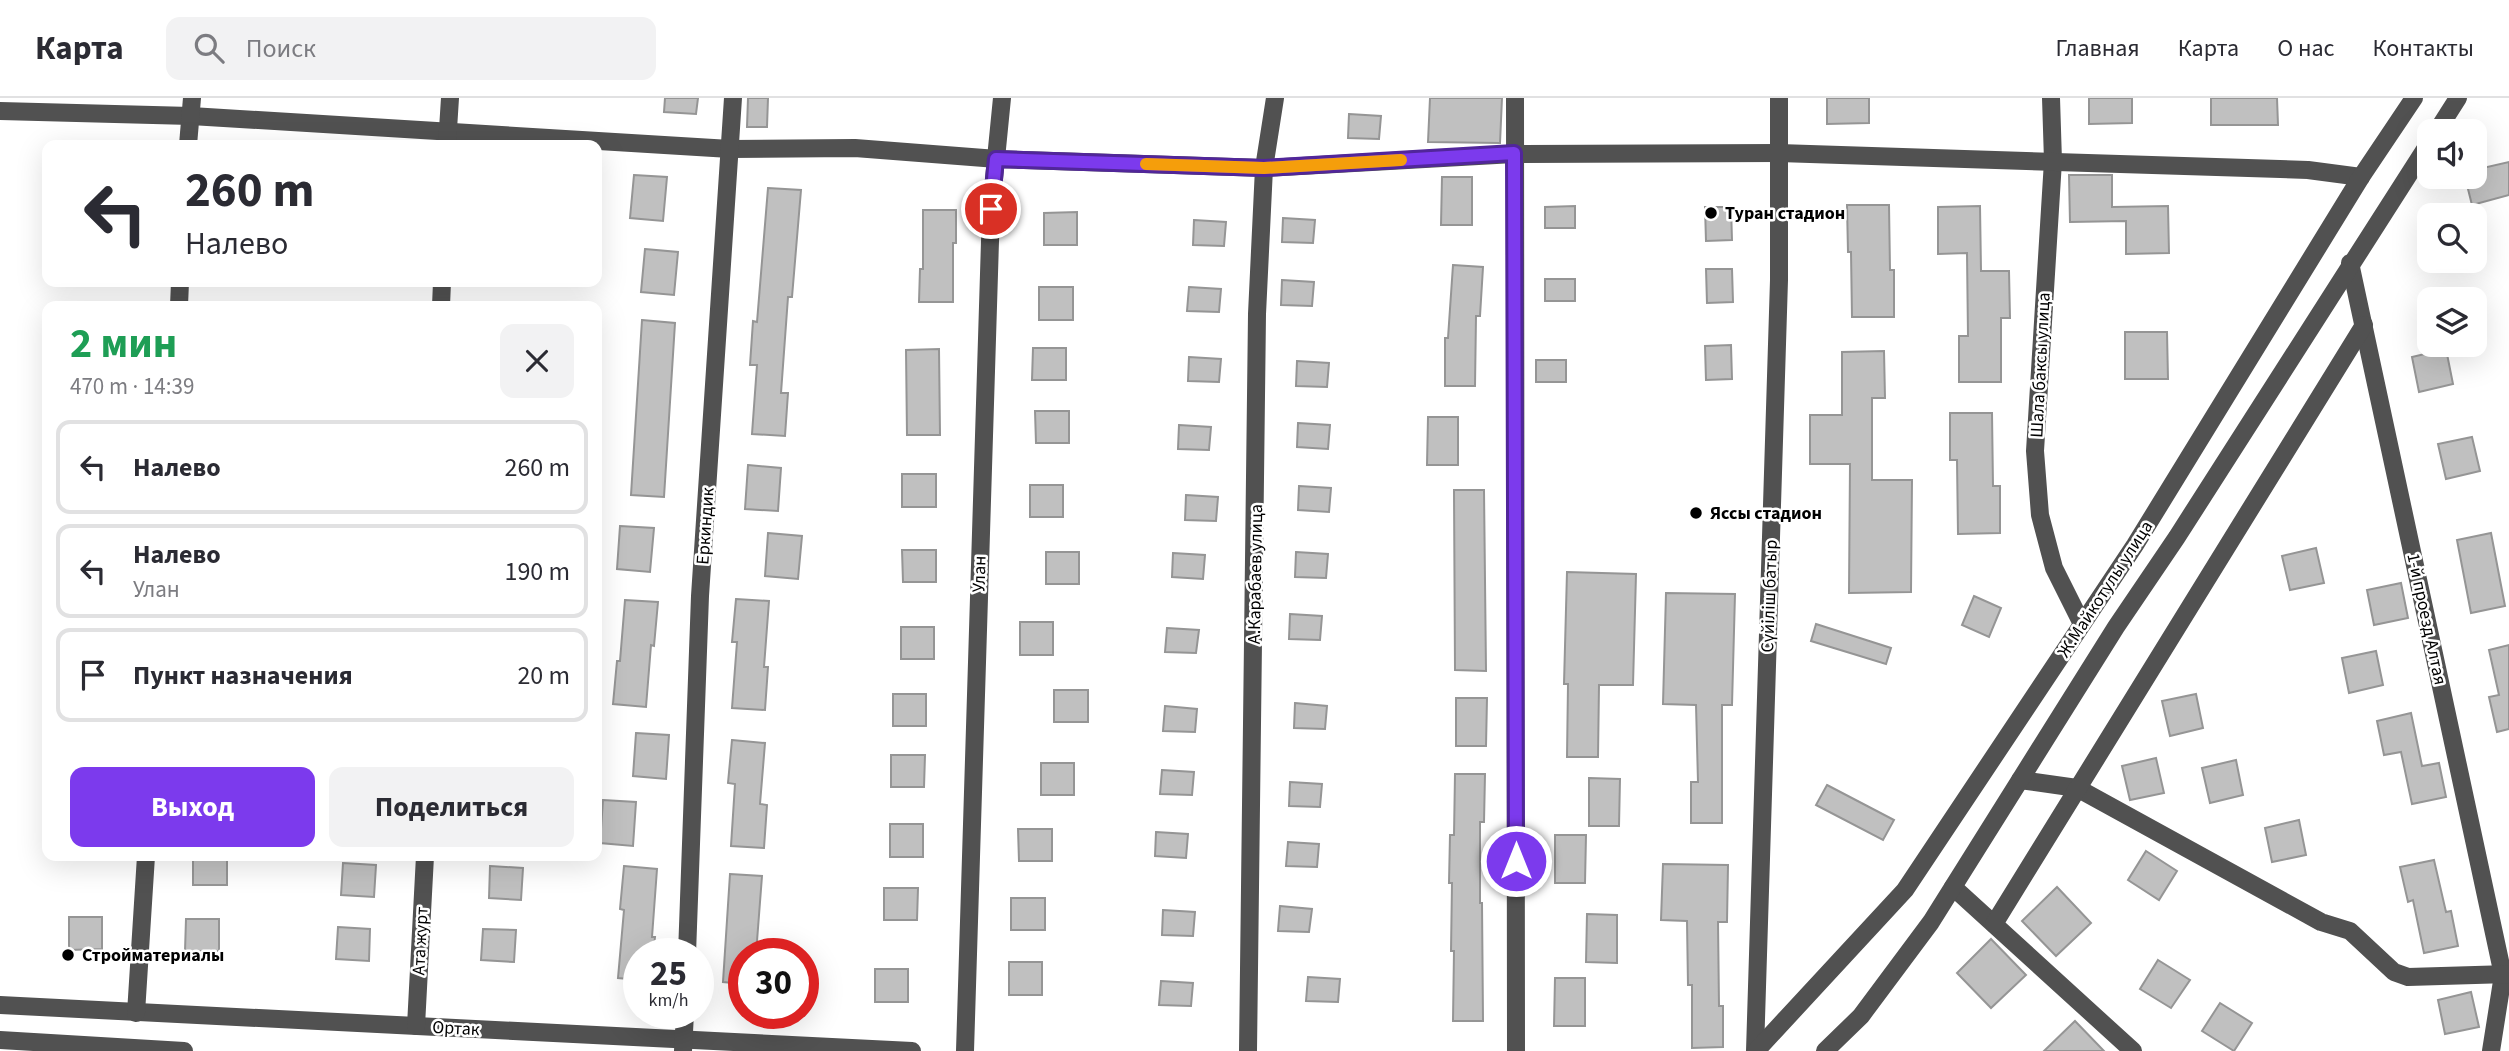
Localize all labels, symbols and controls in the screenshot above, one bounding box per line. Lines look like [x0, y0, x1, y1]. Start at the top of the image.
search box [166, 17, 656, 80]
text: Карта [35, 25, 124, 72]
icon: search [190, 29, 228, 67]
text: Поиск [246, 30, 316, 67]
text: Главная [2055, 31, 2140, 66]
text: Карта [2178, 31, 2239, 66]
text: О нас [2277, 31, 2334, 66]
text: Контакты [2372, 31, 2474, 66]
map controls [2417, 119, 2487, 357]
button: sound [2417, 119, 2487, 189]
text: 260 m [185, 156, 314, 226]
icon: left [70, 168, 161, 259]
pin [961, 179, 1021, 239]
icon: arrive [972, 190, 1010, 228]
place label: Туран стадион [1725, 201, 1845, 226]
button: search [2417, 203, 2487, 273]
marker: Туран стадион [1703, 205, 1719, 221]
text: Налево [185, 221, 288, 267]
button: layers [2417, 287, 2487, 357]
street label: Шала баксы улица [2024, 292, 2057, 438]
text: 2 мин [70, 314, 177, 374]
button: close [500, 324, 574, 398]
text: 470 m · 14:39 [70, 370, 194, 403]
icon: left [74, 448, 112, 486]
text: Налево [133, 449, 221, 486]
text: 260 m [504, 449, 570, 486]
street label: Еркиндик [690, 487, 721, 565]
place label: Яссы стадион [1710, 501, 1822, 526]
street label: А.Карабаев улица [1242, 504, 1269, 644]
marker: Яссы стадион [1688, 505, 1704, 521]
street label: Ж.Майкотулы улица [2052, 516, 2159, 663]
text: Налево [133, 536, 221, 573]
street label: Сүйіліш батыр [1755, 539, 1784, 653]
street label: 1-й проезд Алтая [2400, 551, 2453, 687]
icon: left [74, 552, 112, 590]
text: 190 m [504, 553, 570, 590]
street label: Улан [966, 555, 993, 593]
text: Улан [133, 573, 180, 606]
icon: arrive [74, 656, 112, 694]
text: Пункт назначения [133, 657, 353, 694]
text: 20 m [517, 657, 570, 694]
button: Выход [70, 767, 315, 847]
button: Поделиться [329, 767, 574, 847]
position arrow [1479, 824, 1553, 898]
street label: Ата журт [406, 906, 435, 976]
speed limit sign: 30 [728, 938, 819, 1029]
place label: Стройматериалы [82, 943, 224, 968]
marker: Стройматериалы [60, 947, 76, 963]
text: 25 [650, 949, 687, 999]
text: km/h [649, 988, 688, 1013]
street label: Ортак [432, 1015, 480, 1042]

